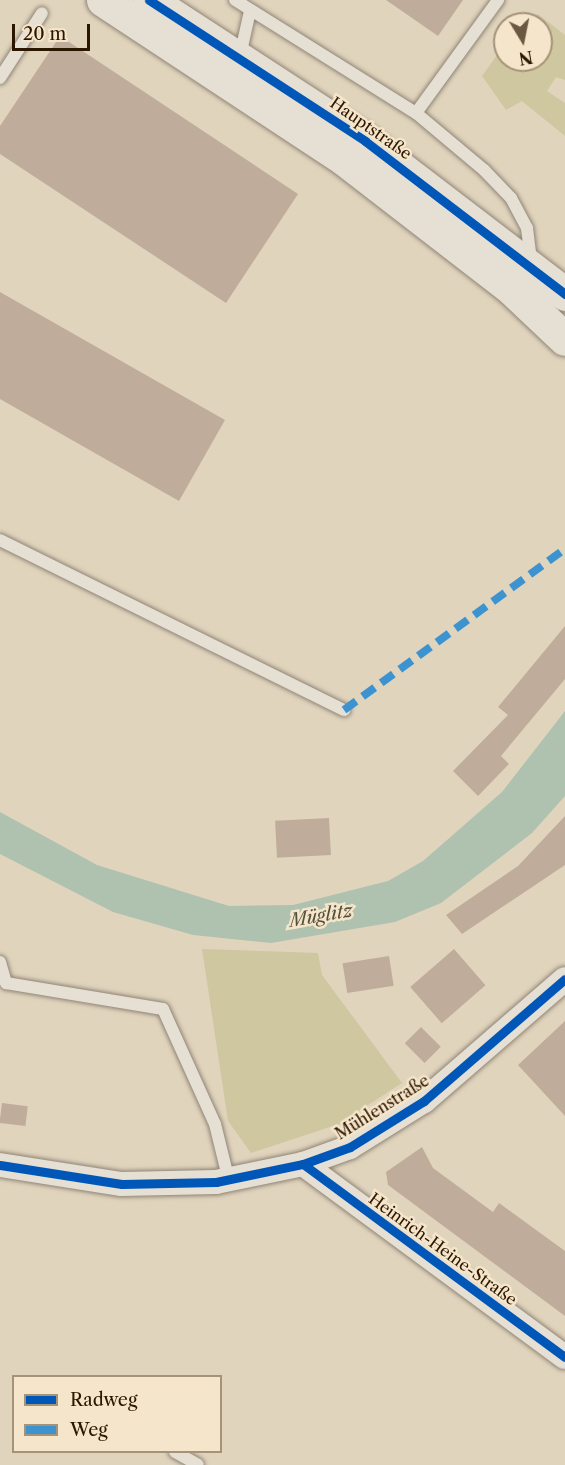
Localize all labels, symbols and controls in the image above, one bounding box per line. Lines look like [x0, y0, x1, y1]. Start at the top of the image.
scale bar [15, 12, 93, 50]
north arrow [493, 12, 553, 72]
text: 20 m [23, 23, 66, 45]
text: N [517, 47, 534, 69]
street label: Hauptstraße [327, 93, 415, 163]
water label: Müglitz [288, 900, 354, 932]
street label: Mühlenstraße [332, 1071, 432, 1143]
street label: Heinrich-Heine-Straße [365, 1189, 521, 1309]
legend [12, 1375, 222, 1453]
text: Radweg [70, 1389, 137, 1411]
text: Weg [70, 1419, 108, 1441]

